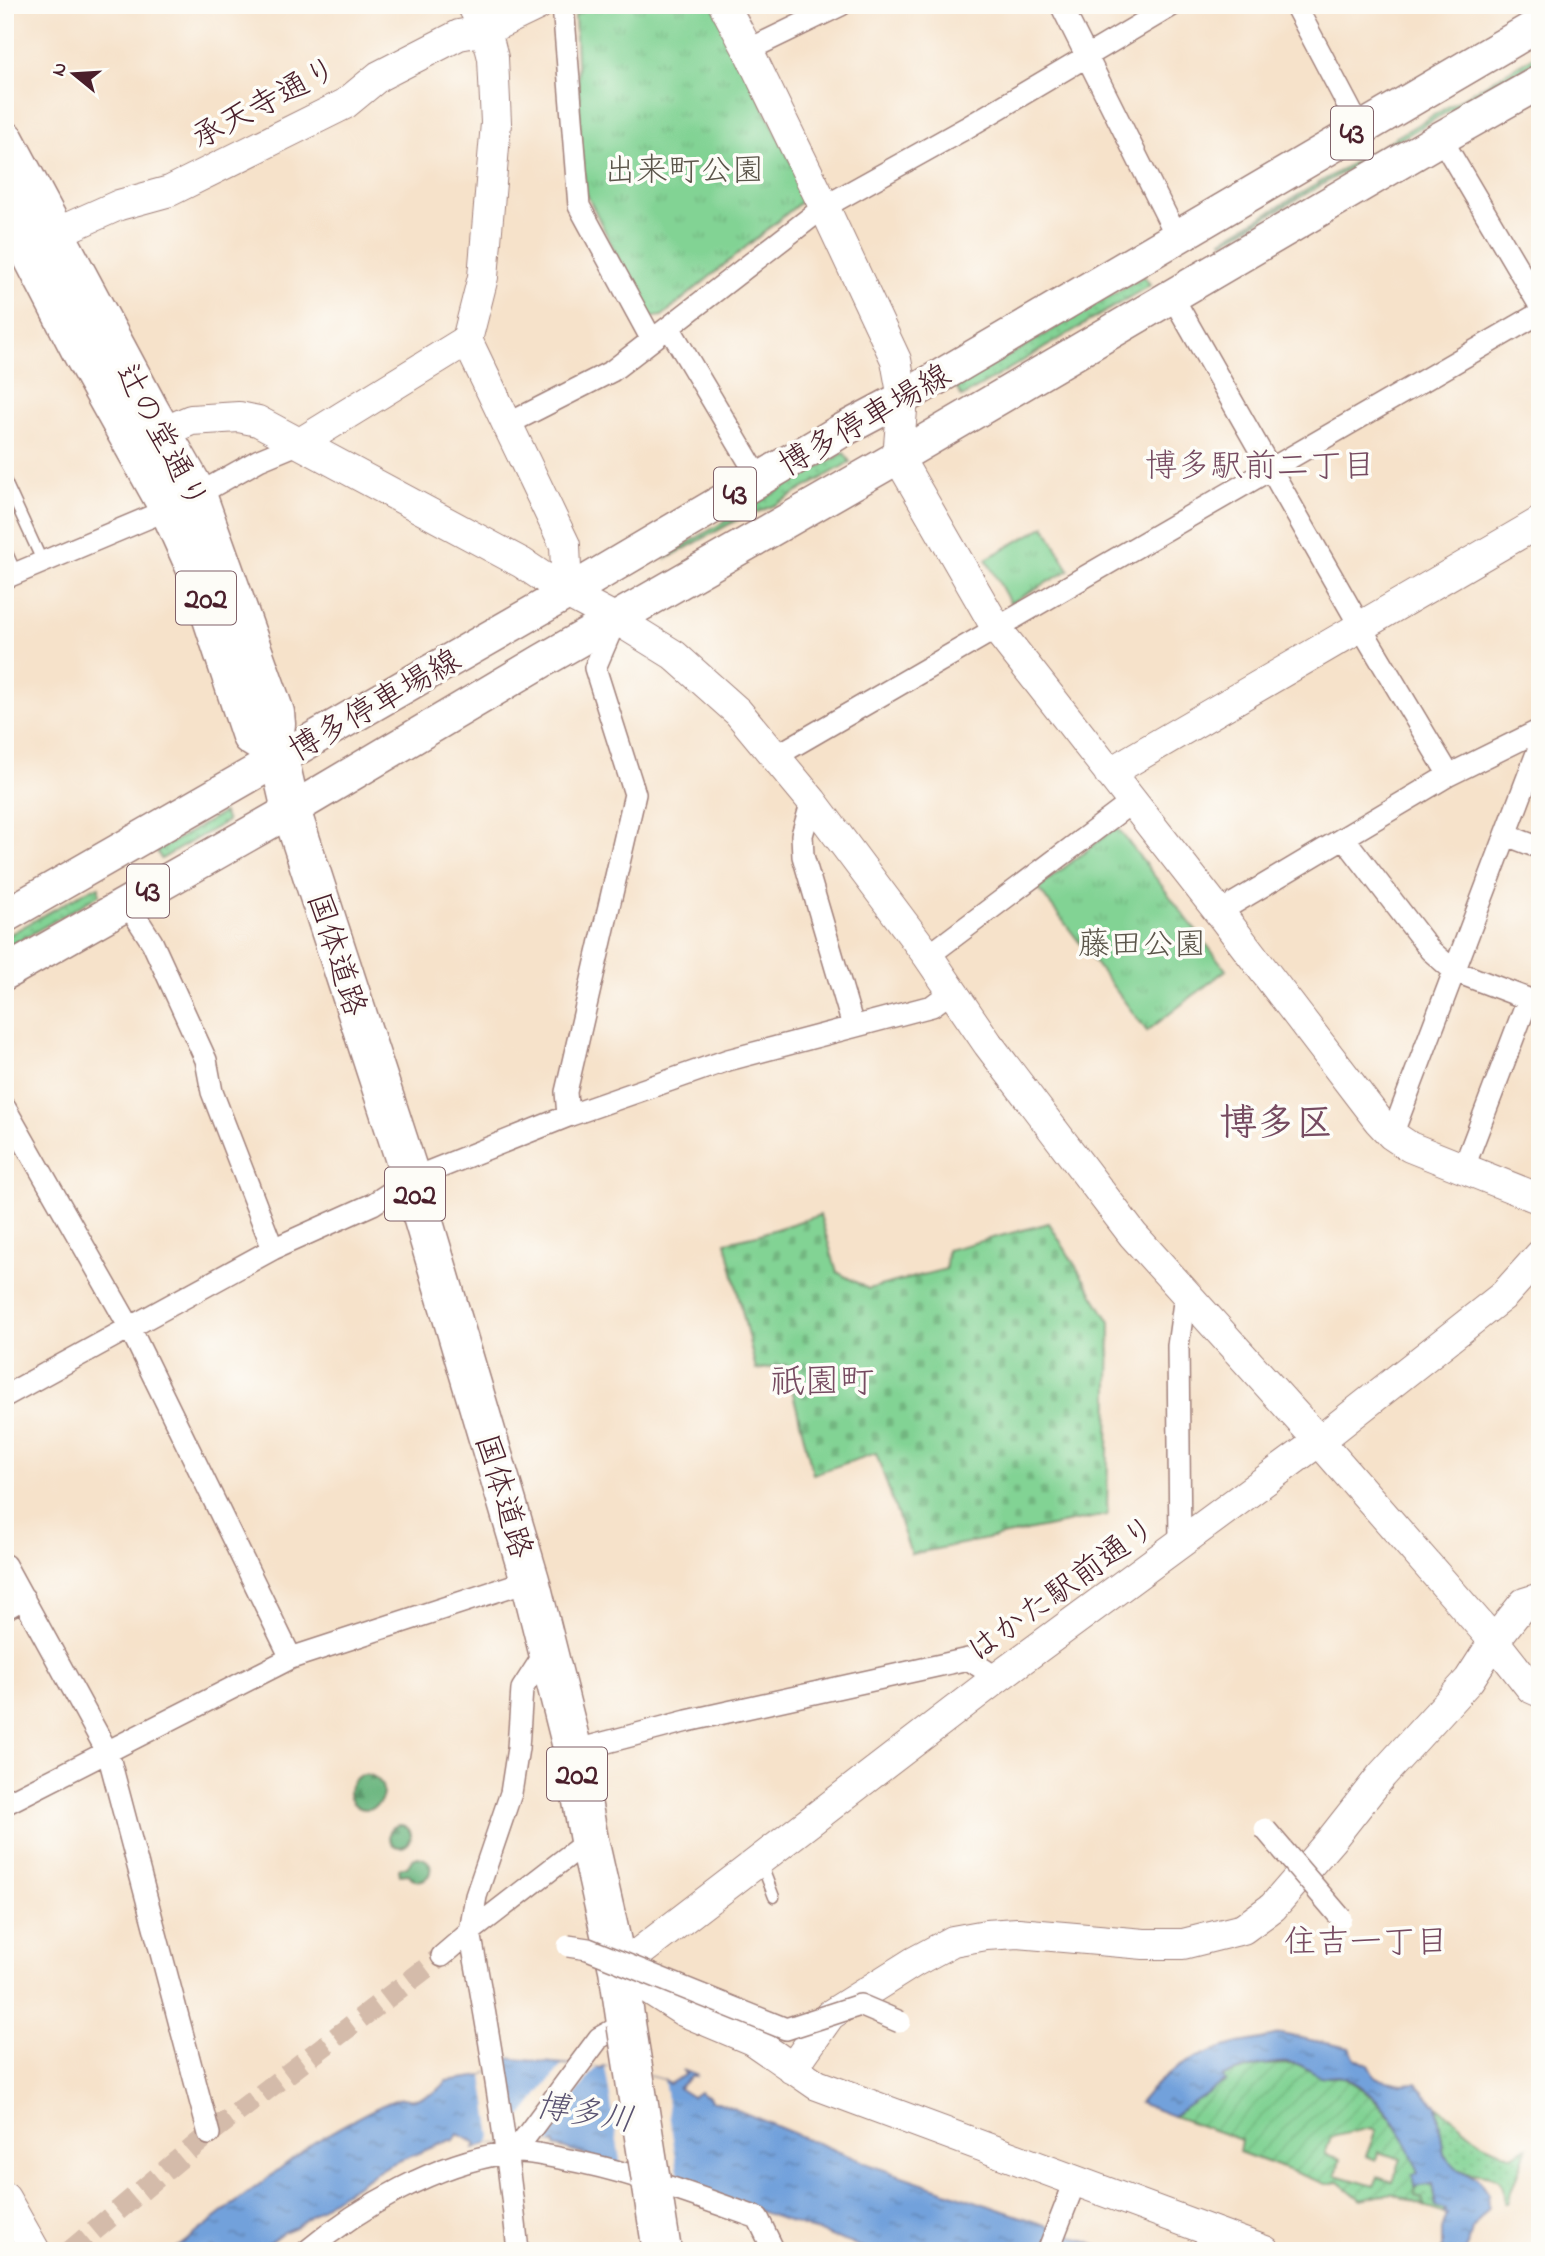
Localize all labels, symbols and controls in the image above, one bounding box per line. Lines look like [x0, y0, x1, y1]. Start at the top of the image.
north arrow [38, 38, 108, 108]
street label: 承天寺通り [184, 47, 347, 163]
text: N [45, 59, 75, 80]
road number: 43 [1331, 106, 1373, 160]
park label: 出来町公園 [604, 149, 764, 196]
street label: 博多停車場線 [771, 354, 961, 490]
street label: 辻の堂通り [102, 356, 218, 519]
district label: 博多駅前二丁目 [1145, 444, 1376, 492]
road number: 43 [714, 467, 756, 520]
road number: 202 [176, 572, 236, 624]
street label: 博多停車場線 [281, 639, 471, 775]
road number: 43 [127, 864, 169, 918]
street label: 国体道路 [293, 887, 377, 1023]
park label: 藤田公園 [1078, 923, 1206, 970]
district label: 博多区 [1219, 1098, 1333, 1154]
road number: 202 [385, 1168, 445, 1220]
district label: 祇園町 [769, 1358, 875, 1409]
street label: 国体道路 [460, 1429, 543, 1565]
street label: はかた駅前通り [959, 1506, 1167, 1676]
road number: 202 [547, 1748, 607, 1800]
district label: 住吉一丁目 [1284, 1920, 1449, 1968]
water label: 博多川 [532, 2084, 637, 2146]

